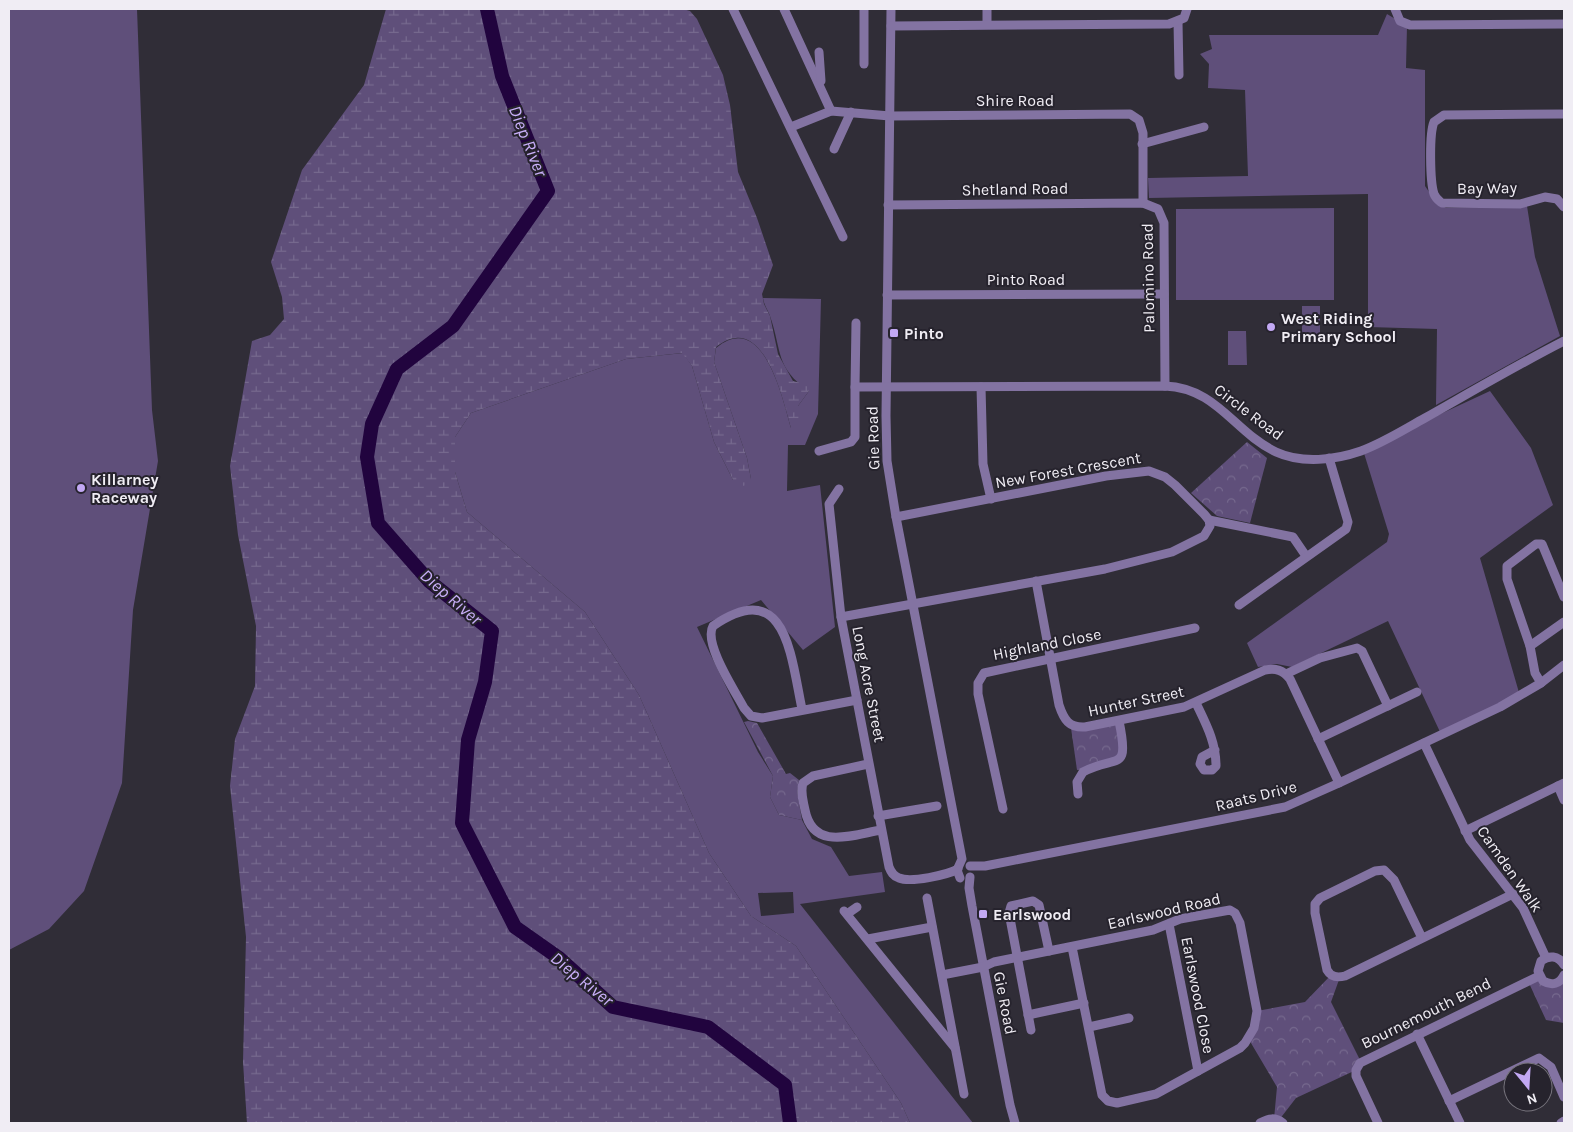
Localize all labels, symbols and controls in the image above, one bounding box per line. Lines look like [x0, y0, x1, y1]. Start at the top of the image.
street label: Shire Road [976, 91, 1054, 110]
water label: Diep River [504, 102, 553, 181]
street label: Bay Way [1457, 178, 1518, 198]
street label: Shetland Road [962, 179, 1068, 199]
street label: Palomino Road [1138, 223, 1158, 333]
street label: Pinto Road [987, 270, 1065, 289]
place label: West Riding Primary School [1281, 309, 1396, 346]
marker: West Riding Primary School [1265, 321, 1277, 333]
place label: Pinto [904, 324, 944, 343]
marker: Pinto [888, 327, 900, 339]
street label: Circle Road [1211, 380, 1287, 444]
street label: Gie Road [862, 406, 884, 470]
street label: New Forest Crescent [994, 448, 1142, 492]
place label: Killarney Raceway [91, 470, 159, 507]
marker: Killarney Raceway [75, 482, 87, 494]
water label: Diep River [416, 564, 487, 630]
street label: Long Acre Street [848, 624, 890, 744]
street label: Highland Close [991, 624, 1103, 664]
street label: Hunter Street [1086, 682, 1186, 720]
street label: Raats Drive [1213, 777, 1299, 815]
street label: Camden Walk [1473, 822, 1547, 916]
street label: Earlswood Road [1106, 889, 1222, 933]
place label: Earlswood [993, 905, 1071, 924]
marker: Earlswood [977, 908, 989, 920]
street label: Earlswood Close [1177, 935, 1219, 1055]
water label: Diep River [546, 947, 619, 1012]
street label: Gie Road [990, 970, 1020, 1036]
street label: Bournemouth Bend [1358, 973, 1494, 1053]
north arrow [1503, 1062, 1553, 1112]
text: N [1524, 1089, 1539, 1109]

